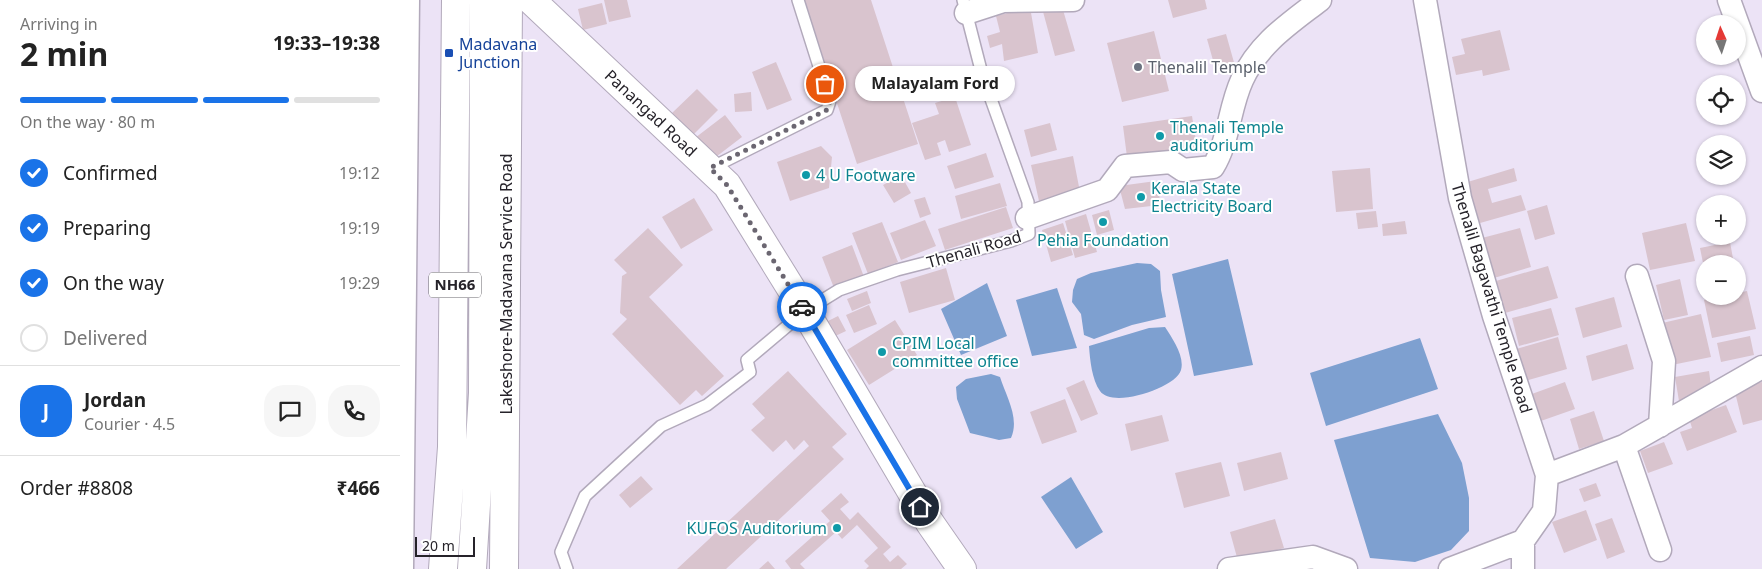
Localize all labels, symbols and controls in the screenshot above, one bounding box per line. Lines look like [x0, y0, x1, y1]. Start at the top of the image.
text: Arriving in [20, 13, 98, 35]
north arrow [1696, 15, 1746, 65]
map controls [1696, 15, 1746, 305]
text: 19:33–19:38 [273, 30, 380, 56]
text: 2 min [20, 32, 108, 75]
place label: Madavana Junction [457, 33, 537, 73]
marker: Madavana Junction [443, 47, 455, 59]
place label: Thenalil Temple [1148, 56, 1266, 78]
marker: Thenalil Temple [1132, 61, 1144, 73]
pin [804, 63, 846, 105]
street label: Panangad Road [600, 64, 702, 162]
callout: Malayalam Ford [855, 66, 1015, 102]
icon: bag [811, 70, 839, 98]
text: Malayalam Ford [871, 72, 999, 94]
button: locate [1696, 75, 1746, 125]
text: On the way · 80 m [20, 111, 155, 133]
place label: Thenali Temple auditorium [1170, 116, 1284, 156]
marker: Thenali Temple auditorium [1154, 130, 1166, 142]
button: layers [1696, 135, 1746, 185]
street label: Lakeshore-Madavana Service Road [495, 153, 517, 415]
icon: check [20, 159, 48, 187]
text: Confirmed [63, 160, 158, 186]
text: 19:12 [339, 162, 380, 184]
place label: 4 U Footware [816, 164, 915, 186]
marker: 4 U Footware [800, 169, 812, 181]
place label: Kerala State Electricity Board [1151, 177, 1272, 217]
street label: Thenalil Bagavathi Temple Road [1446, 180, 1538, 416]
marker: Kerala State Electricity Board [1135, 191, 1147, 203]
button: + [1696, 195, 1746, 245]
icon: check [20, 214, 48, 242]
text: Preparing [63, 215, 151, 241]
marker: Pehia Foundation [1097, 216, 1109, 228]
text: 19:19 [339, 217, 380, 239]
street label: Thenali Road [924, 225, 1024, 273]
place label: Pehia Foundation [1037, 229, 1169, 251]
button: − [1696, 255, 1746, 305]
icon: check [20, 269, 48, 297]
text: On the way [63, 270, 164, 296]
text: 19:29 [339, 272, 380, 294]
road number: NH66 [429, 272, 481, 298]
courier [777, 282, 827, 332]
icon: car [788, 293, 816, 321]
text: Delivered [63, 325, 148, 351]
place label: CPIM Local committee office [892, 332, 1019, 372]
marker: CPIM Local committee office [876, 346, 888, 358]
button: chat [264, 385, 316, 437]
button: phone [328, 385, 380, 437]
text: Jordan [84, 387, 146, 413]
text: J [43, 398, 49, 424]
text: Courier · 4.5 [84, 413, 175, 435]
text: Order #8808 [20, 475, 133, 501]
text: ₹466 [337, 475, 380, 501]
pin [899, 486, 941, 528]
icon: home [906, 493, 934, 521]
place label: KUFOS Auditorium [687, 517, 827, 539]
marker: KUFOS Auditorium [831, 522, 843, 534]
scale bar [415, 534, 475, 557]
text: 20 m [422, 536, 455, 555]

